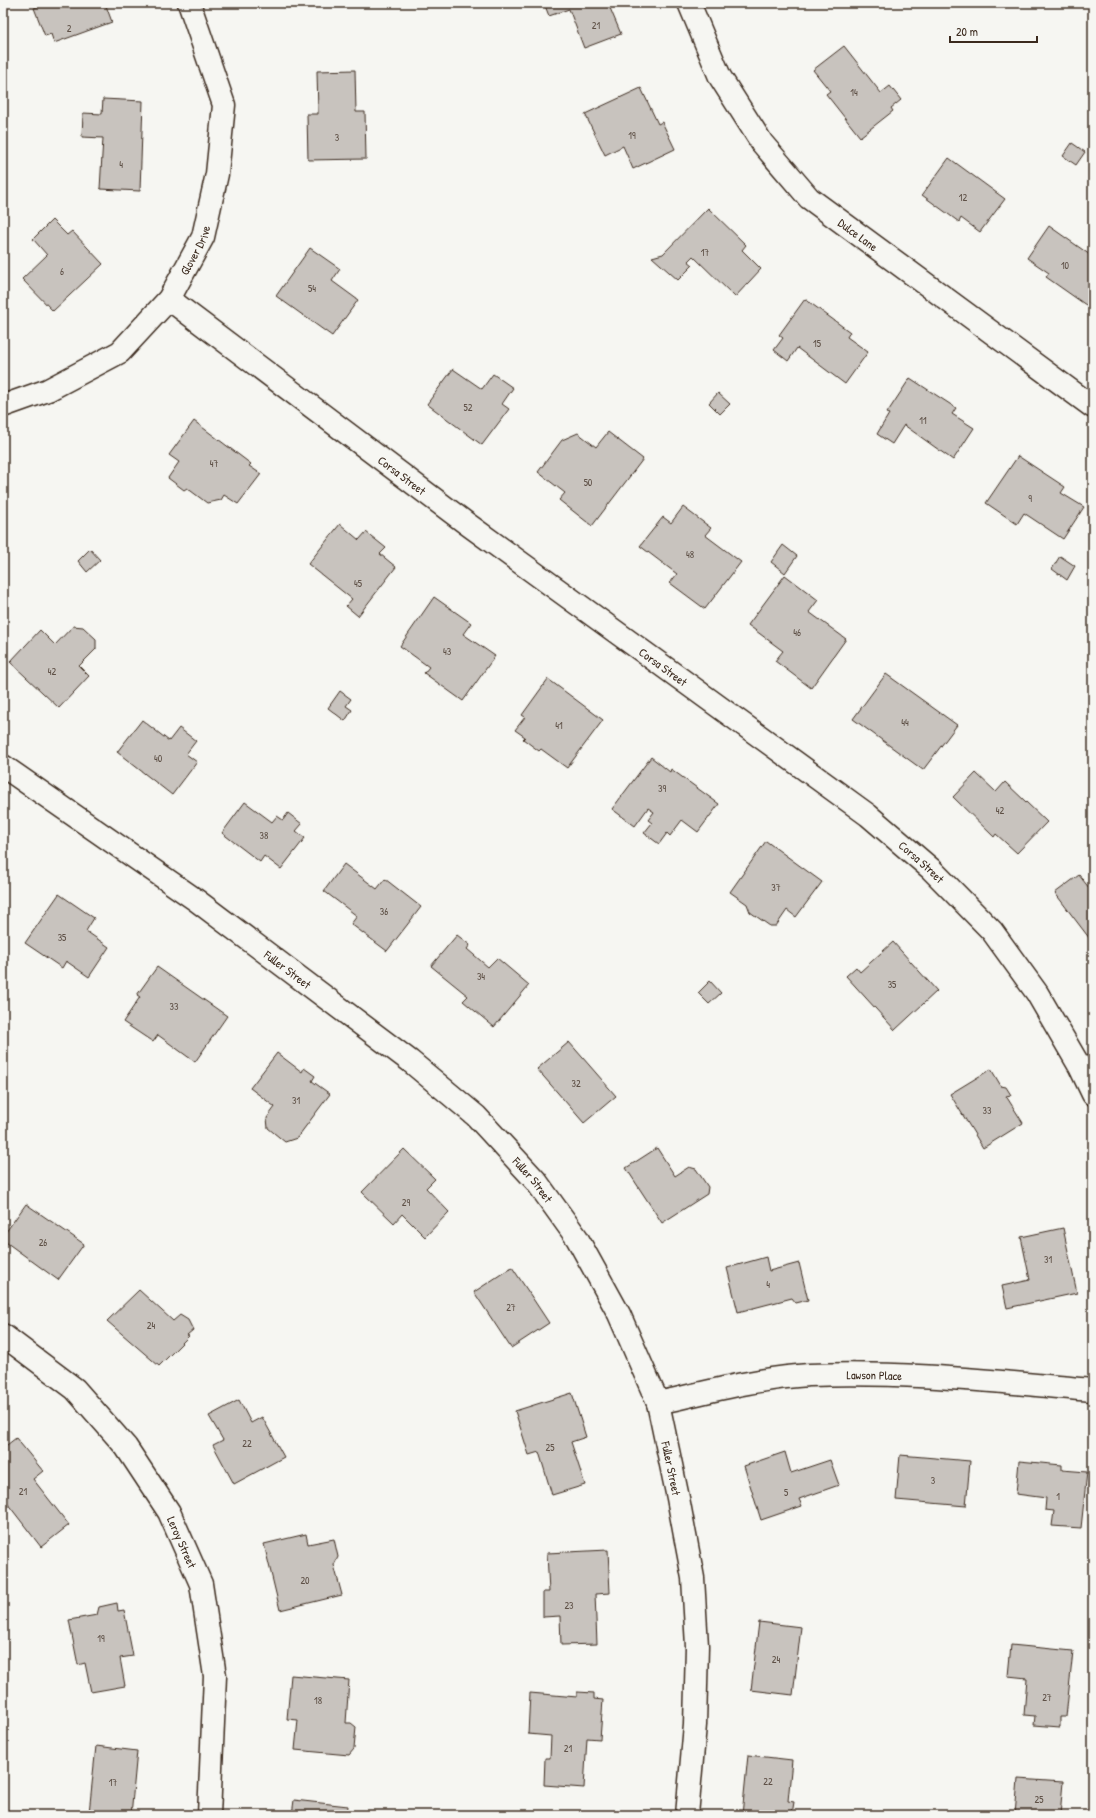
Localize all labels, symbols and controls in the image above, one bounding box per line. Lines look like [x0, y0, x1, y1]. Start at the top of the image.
scale bar [950, 18, 1037, 44]
house number: 21 [592, 19, 601, 32]
house number: 2 [67, 22, 72, 35]
text: 20 m [956, 23, 978, 40]
house number: 14 [850, 86, 858, 99]
house number: 19 [628, 129, 636, 142]
house number: 3 [335, 131, 340, 144]
house number: 4 [119, 158, 123, 171]
house number: 12 [959, 191, 967, 204]
street label: Dulce Lane [835, 214, 882, 255]
street label: Glover Drive [175, 224, 214, 278]
house number: 17 [701, 246, 709, 259]
house number: 10 [1061, 259, 1070, 272]
house number: 6 [60, 265, 64, 278]
house number: 54 [308, 282, 316, 295]
house number: 15 [813, 337, 822, 350]
house number: 52 [464, 401, 473, 414]
house number: 11 [919, 414, 927, 427]
street label: Corsa Street [375, 451, 430, 499]
house number: 47 [210, 457, 218, 470]
house number: 50 [584, 476, 593, 489]
house number: 9 [1028, 492, 1032, 505]
house number: 48 [686, 548, 694, 561]
house number: 45 [354, 577, 363, 590]
house number: 46 [793, 626, 801, 639]
street label: Corsa Street [636, 643, 692, 690]
house number: 43 [443, 645, 452, 658]
house number: 42 [48, 665, 57, 678]
house number: 44 [901, 716, 909, 729]
house number: 41 [555, 719, 563, 732]
house number: 40 [154, 752, 163, 765]
house number: 39 [658, 782, 666, 795]
house number: 42 [996, 804, 1005, 817]
house number: 38 [260, 829, 268, 842]
street label: Corsa Street [895, 837, 949, 887]
house number: 37 [771, 881, 781, 894]
house number: 36 [380, 905, 388, 918]
house number: 35 [58, 931, 67, 944]
street label: Fuller Street [260, 945, 316, 993]
house number: 34 [477, 970, 485, 983]
house number: 35 [888, 978, 897, 991]
house number: 33 [170, 1000, 179, 1013]
house number: 32 [571, 1077, 581, 1090]
house number: 31 [292, 1094, 300, 1107]
house number: 33 [983, 1104, 992, 1117]
street label: Fuller Street [508, 1152, 558, 1206]
house number: 29 [402, 1196, 411, 1209]
house number: 26 [39, 1236, 47, 1249]
house number: 31 [1044, 1253, 1052, 1266]
house number: 4 [766, 1278, 770, 1291]
house number: 27 [506, 1301, 516, 1314]
house number: 24 [147, 1319, 155, 1332]
street label: Lawson Place [846, 1366, 903, 1384]
house number: 22 [242, 1437, 252, 1450]
street label: Fuller Street [658, 1439, 686, 1498]
house number: 25 [546, 1441, 555, 1454]
house number: 3 [931, 1474, 936, 1487]
house number: 21 [19, 1485, 28, 1498]
house number: 5 [784, 1486, 789, 1499]
house number: 1 [1056, 1490, 1060, 1503]
street label: Leroy Street [163, 1514, 202, 1571]
house number: 20 [300, 1574, 310, 1587]
house number: 23 [564, 1599, 574, 1612]
house number: 19 [97, 1632, 105, 1645]
house number: 24 [772, 1653, 780, 1666]
house number: 27 [1042, 1691, 1052, 1704]
house number: 18 [314, 1694, 322, 1707]
house number: 21 [564, 1742, 573, 1755]
house number: 22 [763, 1775, 773, 1788]
house number: 17 [109, 1776, 117, 1789]
house number: 25 [1035, 1793, 1044, 1806]

